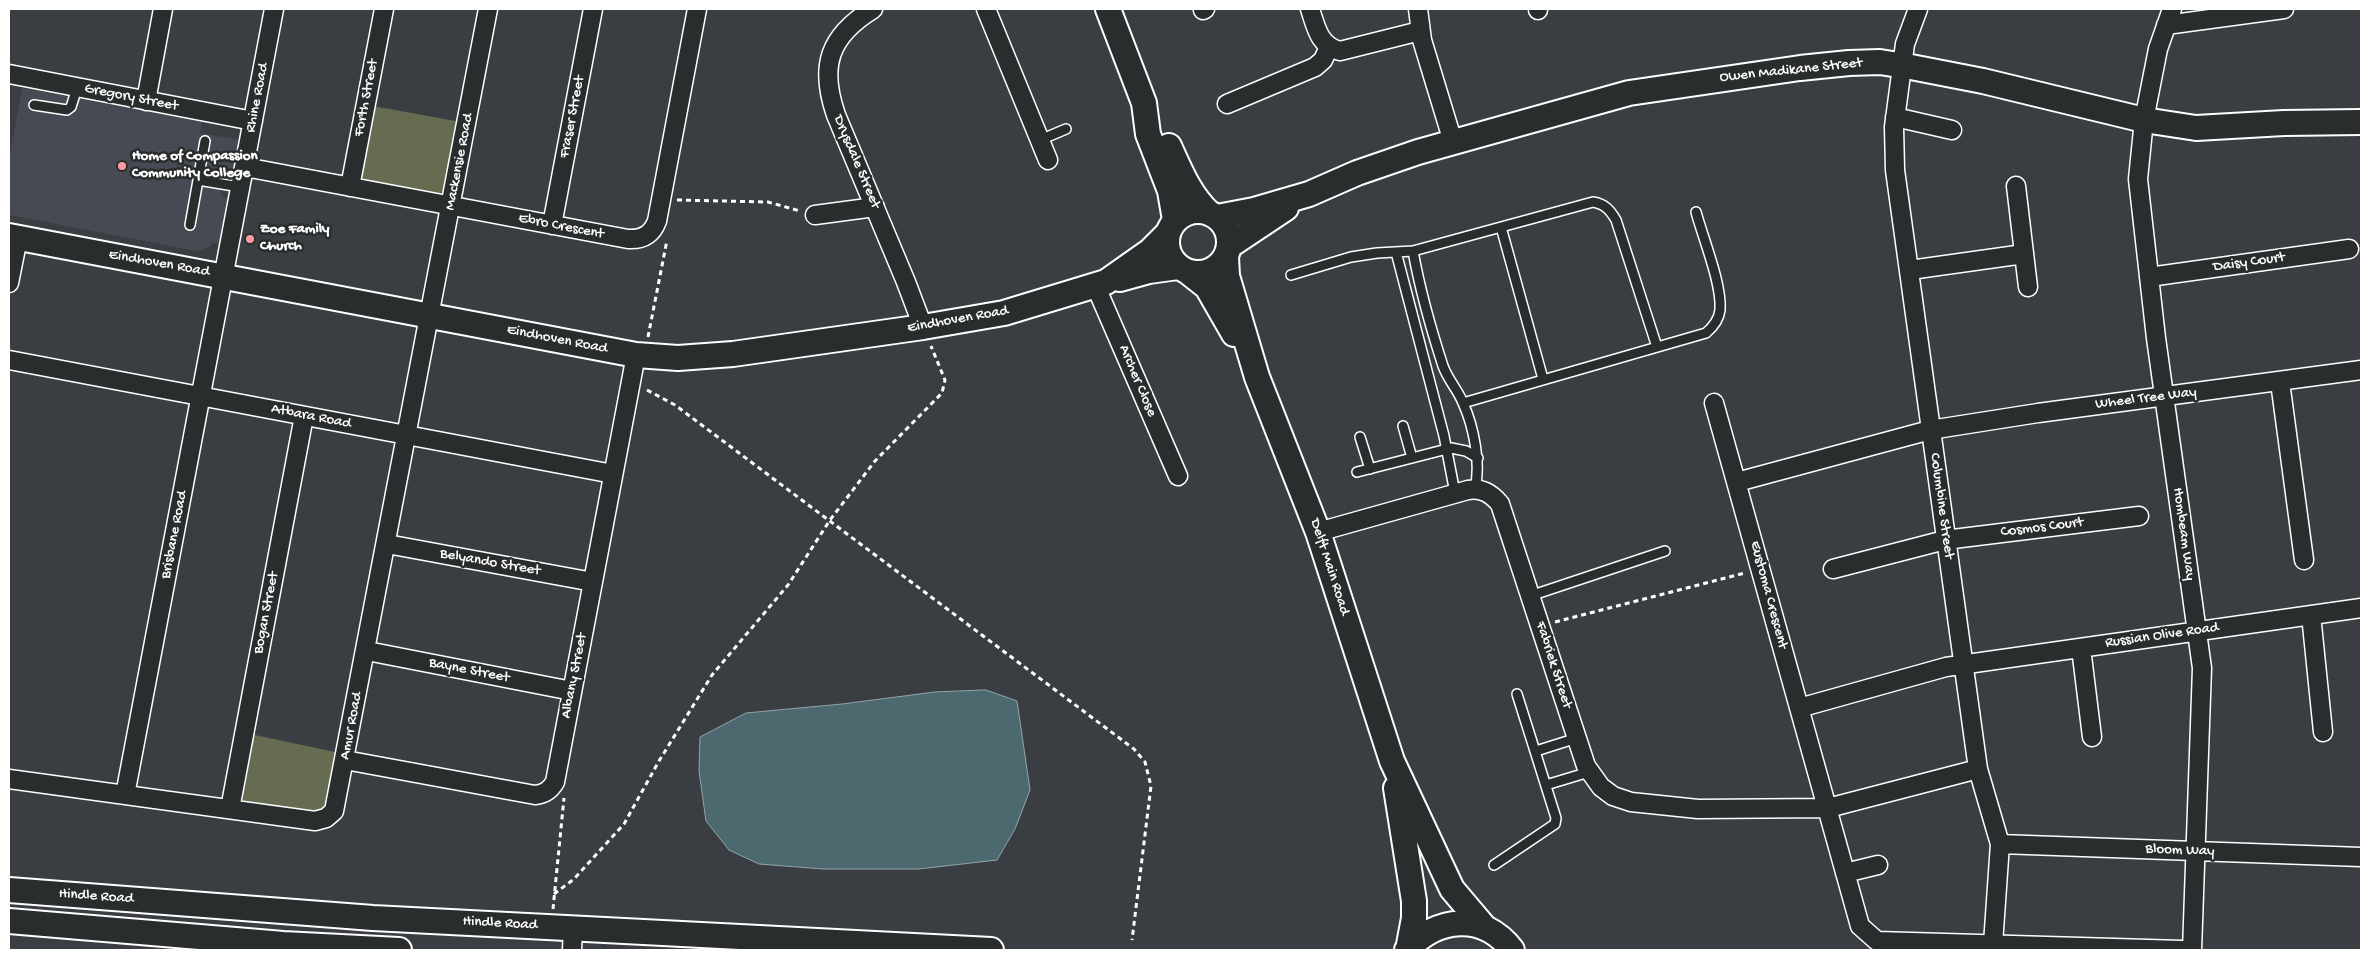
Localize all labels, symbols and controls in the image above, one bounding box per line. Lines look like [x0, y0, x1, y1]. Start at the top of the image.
street label: Owen Madikane Street [1719, 55, 1863, 87]
street label: Forth Street [351, 58, 383, 138]
street label: Rhine Road [242, 62, 274, 134]
street label: Fraser Street [556, 74, 590, 160]
street label: Gregory Street [83, 80, 179, 116]
street label: Mackensie Road [442, 112, 478, 212]
street label: Drysdale Street [828, 113, 884, 211]
place label: Home of Compassion Community College [132, 148, 258, 183]
marker: Home of Compassion Community College [116, 160, 128, 172]
street label: Ebro Crescent [517, 210, 605, 244]
place label: Zoe Family Church [260, 221, 329, 256]
marker: Zoe Family Church [244, 233, 256, 245]
street label: Eindhoven Road [107, 246, 211, 282]
street label: Daisy Court [2212, 249, 2286, 277]
street label: Eindhoven Road [906, 302, 1010, 338]
street label: Eindhoven Road [505, 321, 609, 359]
street label: Archer Close [1114, 342, 1160, 420]
street label: Wheel Tree Way [2094, 384, 2198, 414]
street label: Atbara Road [269, 400, 353, 434]
street label: Columbine Street [1925, 452, 1957, 560]
street label: Hombeam Way [2168, 486, 2198, 582]
street label: Brisbane Road [158, 490, 192, 580]
street label: Cosmos Court [2000, 514, 2084, 542]
street label: Delft Main Road [1305, 516, 1353, 618]
street label: Eustoma Crescent [1745, 539, 1791, 651]
street label: Belyando Street [438, 545, 542, 581]
street label: Bogan Street [250, 571, 284, 655]
street label: Fabriek Street [1530, 619, 1576, 711]
street label: Russian Olive Road [2104, 619, 2220, 653]
street label: Albany Street [558, 632, 592, 720]
street label: Bayne Street [427, 654, 511, 688]
street label: Amur Road [337, 691, 367, 761]
street label: Bloom Way [2145, 841, 2215, 861]
street label: Hindle Road [58, 885, 134, 909]
street label: Hindle Road [462, 913, 538, 935]

